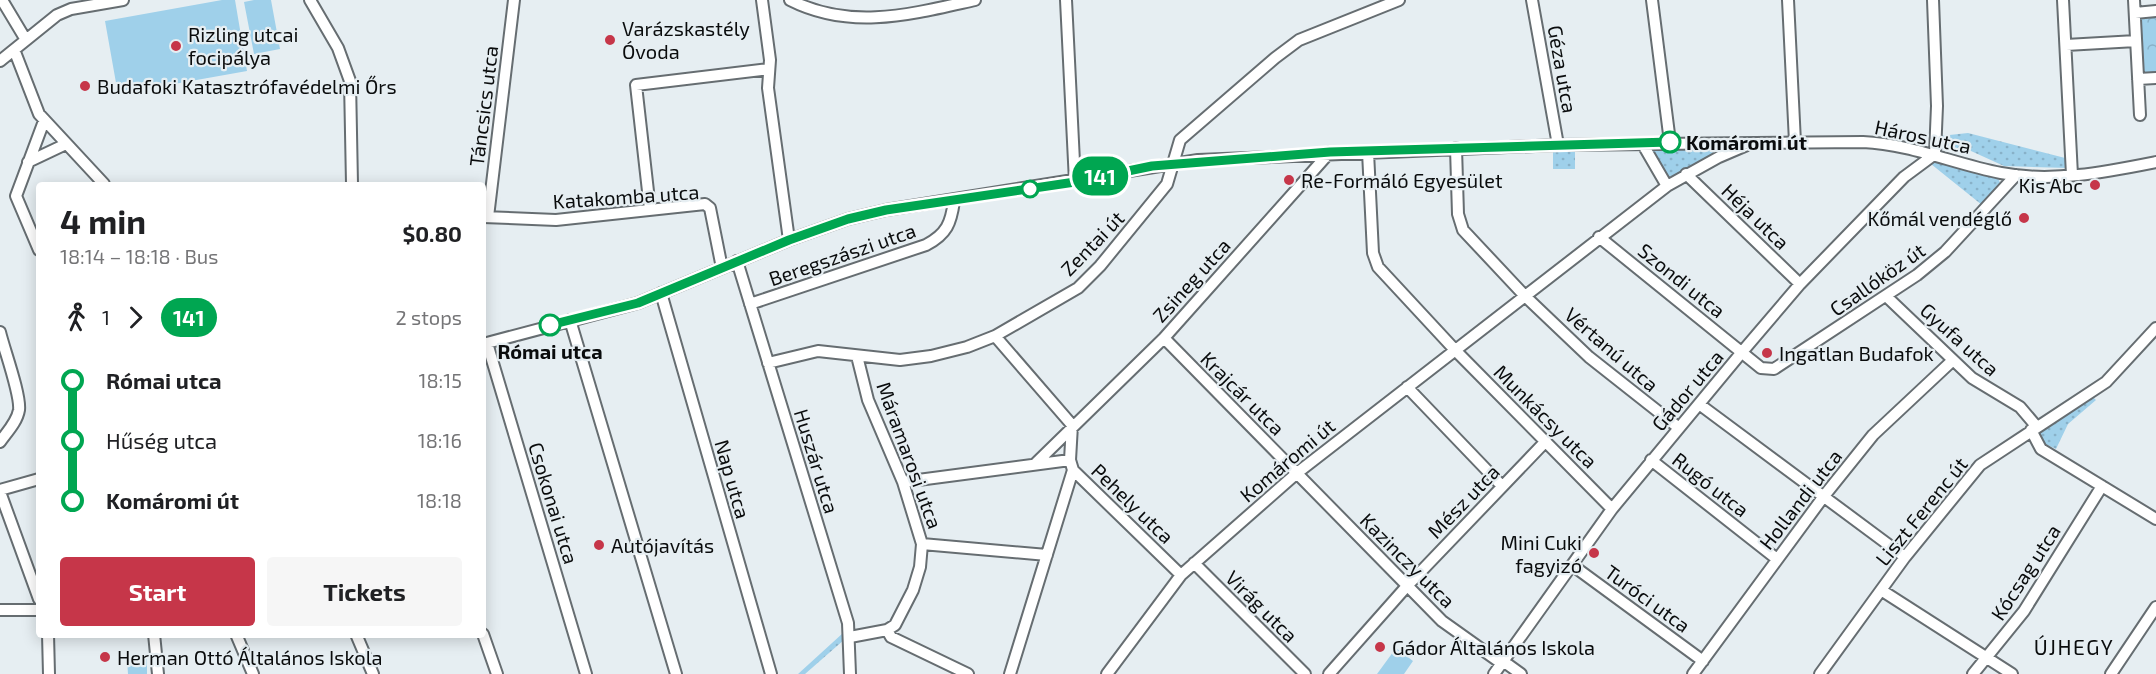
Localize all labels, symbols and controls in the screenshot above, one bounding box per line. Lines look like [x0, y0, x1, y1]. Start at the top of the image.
place label: Varázskastély Óvoda [622, 16, 750, 63]
place label: Rizling utcai focipálya [188, 22, 298, 69]
street label: Géza utca [1543, 23, 1583, 115]
marker: Varázskastély Óvoda [603, 33, 617, 47]
marker: Rizling utcai focipálya [169, 39, 183, 53]
street label: Táncsics utca [464, 44, 502, 168]
place label: Budafoki Katasztrófavédelmi Őrs [97, 74, 397, 98]
marker: Budafoki Katasztrófavédelmi Őrs [78, 79, 92, 93]
street label: Háros utca [1873, 114, 1973, 158]
place label: Komáromi út [1686, 130, 1807, 154]
marker: Komáromi út [1659, 131, 1681, 153]
line badge: 141 [1066, 156, 1134, 195]
text: 141 [1084, 164, 1116, 189]
place label: Re-Formáló Egyesület [1301, 168, 1503, 192]
marker: Re-Formáló Egyesület [1282, 173, 1296, 187]
place label: Kis Abc [2018, 173, 2083, 197]
street label: Héja utca [1717, 178, 1795, 254]
marker: Kis Abc [2088, 178, 2102, 192]
street label: Katakomba utca [552, 179, 700, 213]
unlabelled marker [1021, 180, 1039, 198]
text: 4 min [60, 201, 146, 241]
street label: Zentai út [1055, 205, 1129, 280]
place label: Kőmál vendéglő [1868, 206, 2012, 230]
marker: Kőmál vendéglő [2017, 211, 2031, 225]
street label: Beregszászi utca [765, 218, 919, 290]
text: $0.80 [402, 220, 462, 246]
street label: Zsineg utca [1147, 233, 1235, 327]
street label: Csallóköz út [1825, 237, 1930, 321]
street label: Szondi utca [1634, 238, 1730, 322]
text: 18:14 – 18:18 · Bus [60, 244, 218, 268]
street label: Gyufa utca [1916, 298, 2004, 380]
icon: walk [60, 301, 93, 334]
icon: forward [119, 301, 152, 334]
street label: Vértanú utca [1560, 302, 1664, 396]
text: 1 [102, 305, 110, 329]
text: 141 [173, 305, 205, 330]
text: 2 stops [395, 305, 462, 329]
marker: Római utca [539, 314, 561, 336]
place label: Római utca [497, 339, 603, 363]
place label: Ingatlan Budafok [1779, 341, 1934, 365]
street label: Gádor utca [1646, 345, 1728, 435]
street label: Krajcár utca [1196, 346, 1290, 440]
marker: Ingatlan Budafok [1760, 346, 1774, 360]
street label: Munkácsy utca [1489, 359, 1603, 473]
text: Római utca [106, 367, 222, 393]
text: 18:15 [419, 368, 462, 392]
street label: Máramarosi utca [872, 378, 948, 532]
street label: Huszár utca [790, 406, 844, 516]
street label: Komáromi út [1235, 413, 1340, 507]
text: Hűség utca [106, 427, 217, 453]
text: 18:16 [418, 428, 462, 452]
street label: Nap utca [710, 437, 756, 521]
street label: Csokonai utca [524, 439, 584, 567]
street label: Hollandi utca [1754, 444, 1846, 554]
street label: Rugó utca [1668, 447, 1754, 521]
street label: Liszt Ferenc út [1870, 452, 1972, 570]
street label: Pehely utca [1087, 458, 1179, 548]
street label: Mész utca [1422, 459, 1504, 543]
text: Komáromi út [106, 487, 239, 513]
text: 18:18 [417, 488, 462, 512]
street label: Kazinczy utca [1356, 508, 1460, 612]
street label: Kócsag utca [1985, 520, 2065, 624]
place label: Mini Cuki fagyizó [1501, 530, 1582, 577]
place label: Autójavítás [611, 533, 714, 557]
marker: Autójavítás [592, 538, 606, 552]
marker: Mini Cuki fagyizó [1587, 546, 1601, 560]
button: Start [60, 557, 255, 626]
button: Tickets [267, 557, 462, 626]
street label: Turóci utca [1601, 559, 1695, 637]
street label: Virág utca [1221, 565, 1303, 647]
district label: ÚJHEGY [2034, 634, 2114, 659]
place label: Gádor Általános Iskola [1392, 635, 1595, 659]
marker: Gádor Általános Iskola [1373, 640, 1387, 654]
place label: Herman Ottó Általános Iskola [117, 645, 383, 669]
marker: Herman Ottó Általános Iskola [98, 650, 112, 664]

